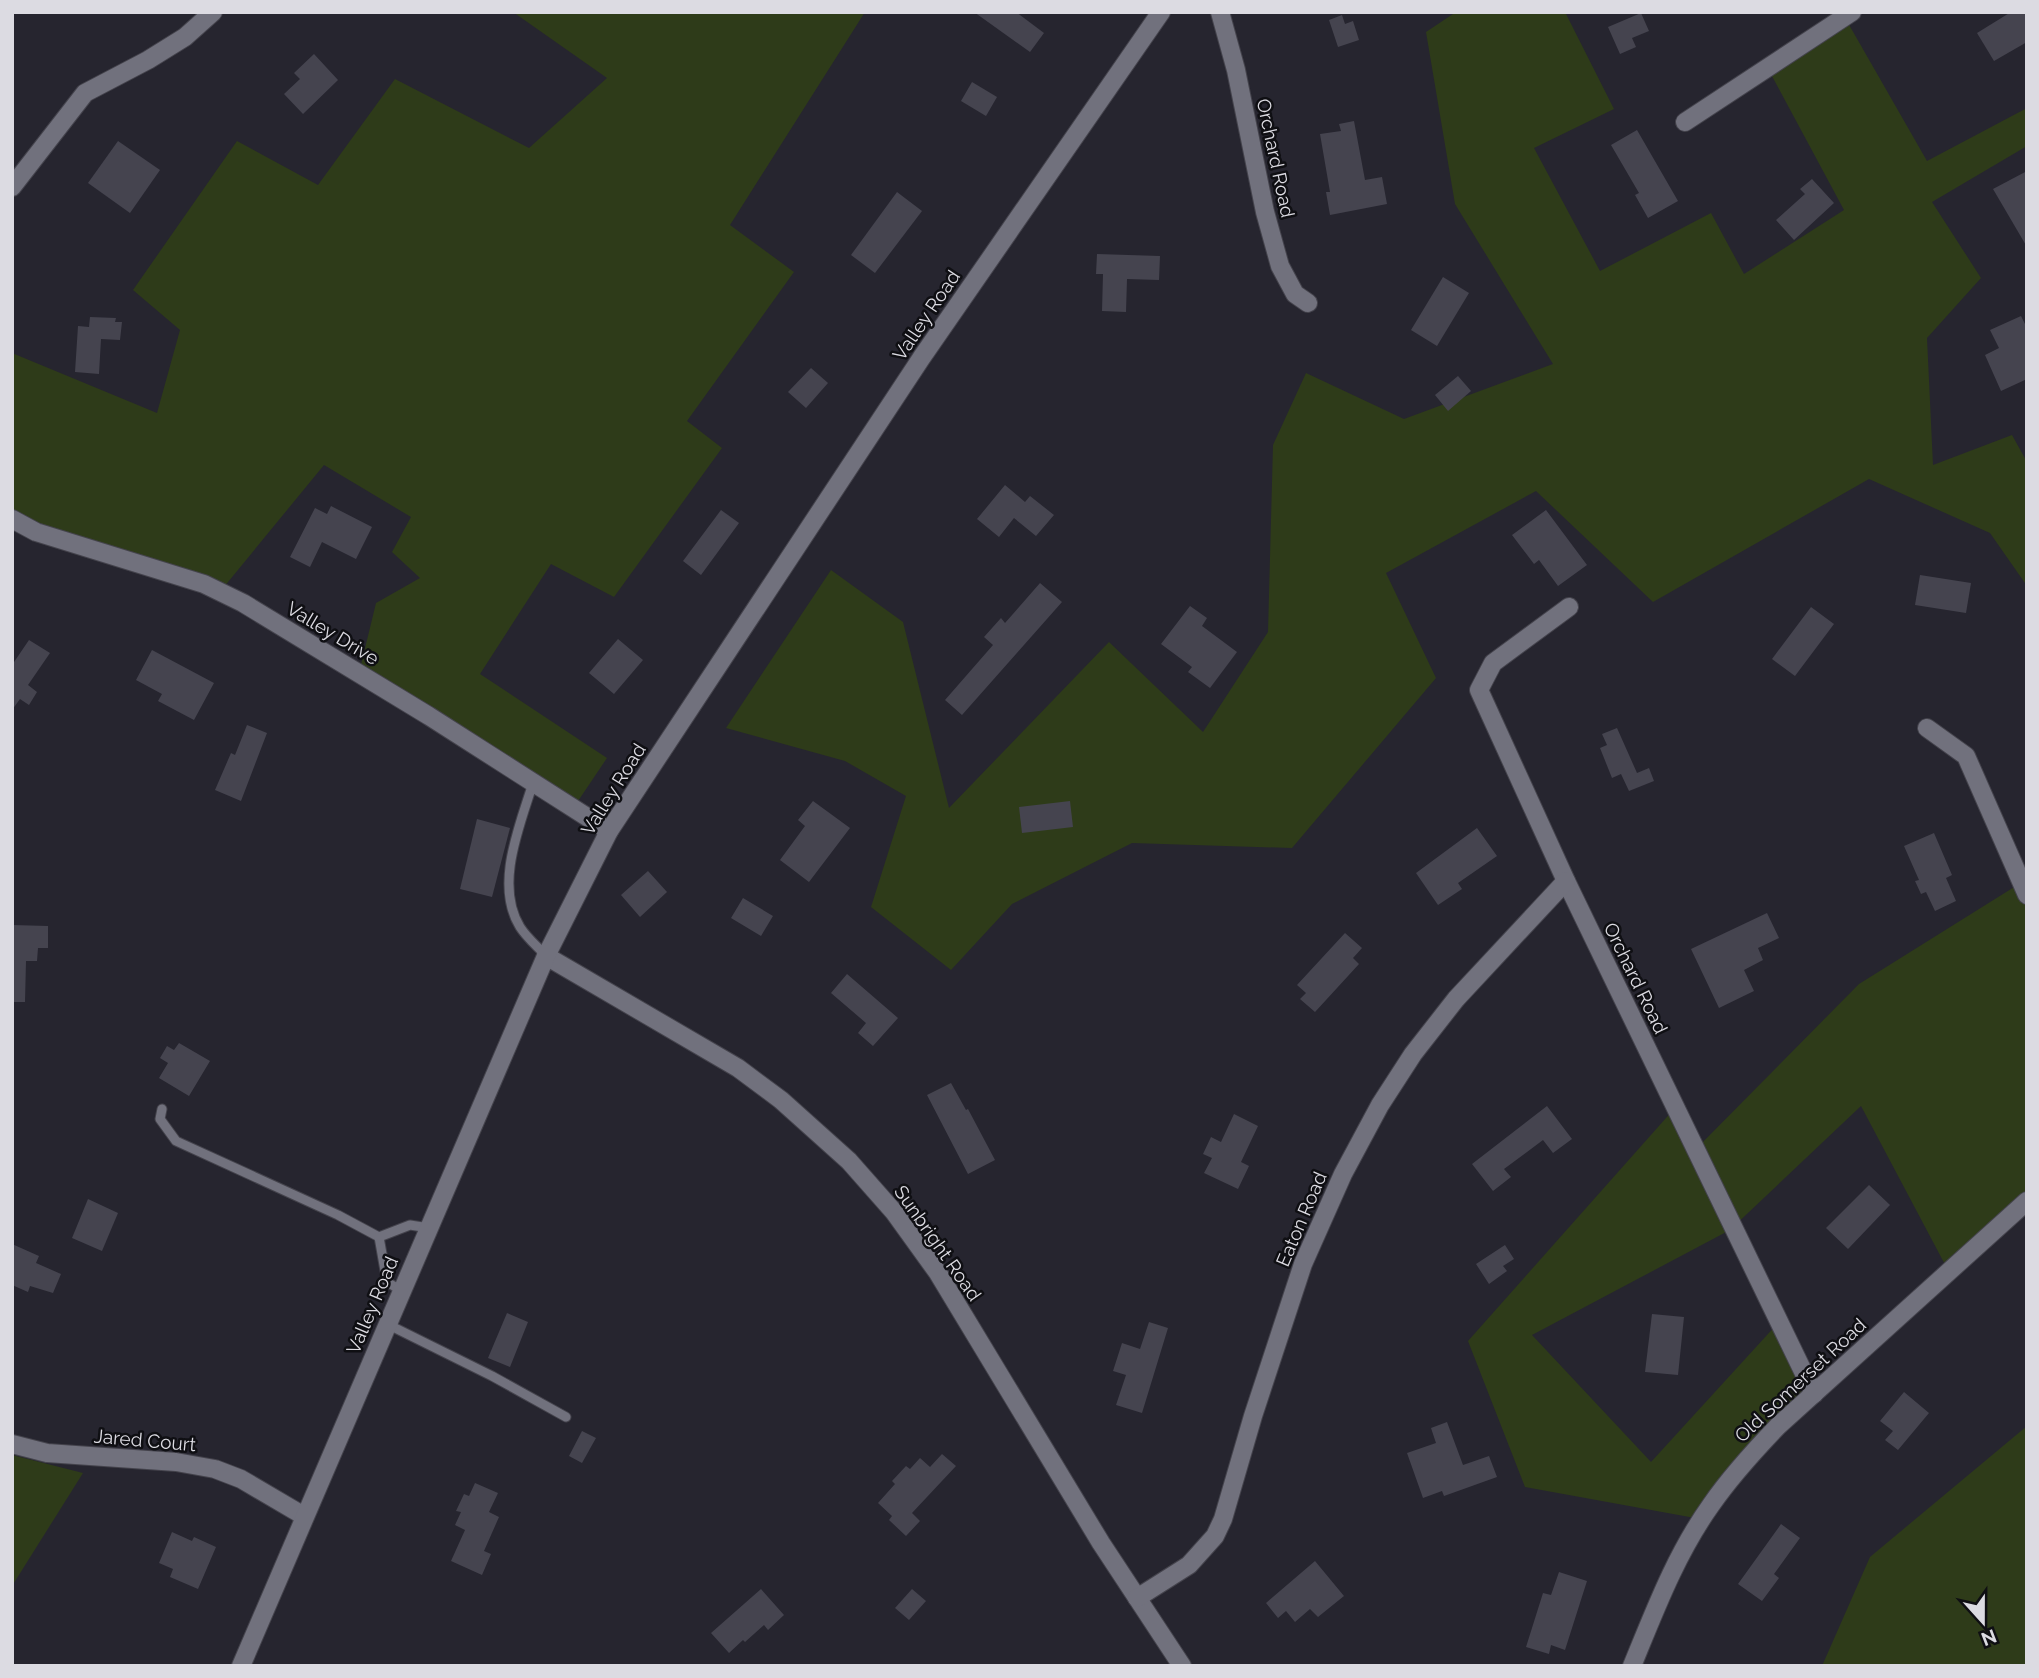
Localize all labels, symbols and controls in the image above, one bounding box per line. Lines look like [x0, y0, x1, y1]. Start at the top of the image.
street label: Orchard Road [1253, 96, 1299, 220]
street label: Valley Road [888, 266, 964, 364]
street label: Valley Drive [283, 597, 383, 669]
street label: Valley Road [576, 739, 650, 839]
street label: Orchard Road [1600, 919, 1672, 1037]
street label: Eaton Road [1271, 1168, 1331, 1270]
street label: Sunbright Road [890, 1181, 986, 1305]
street label: Valley Road [342, 1253, 402, 1357]
street label: Old Somerset Road [1730, 1314, 1870, 1446]
street label: Jared Court [93, 1425, 197, 1455]
north arrow [1948, 1587, 2018, 1657]
text: N [1978, 1625, 2000, 1651]

